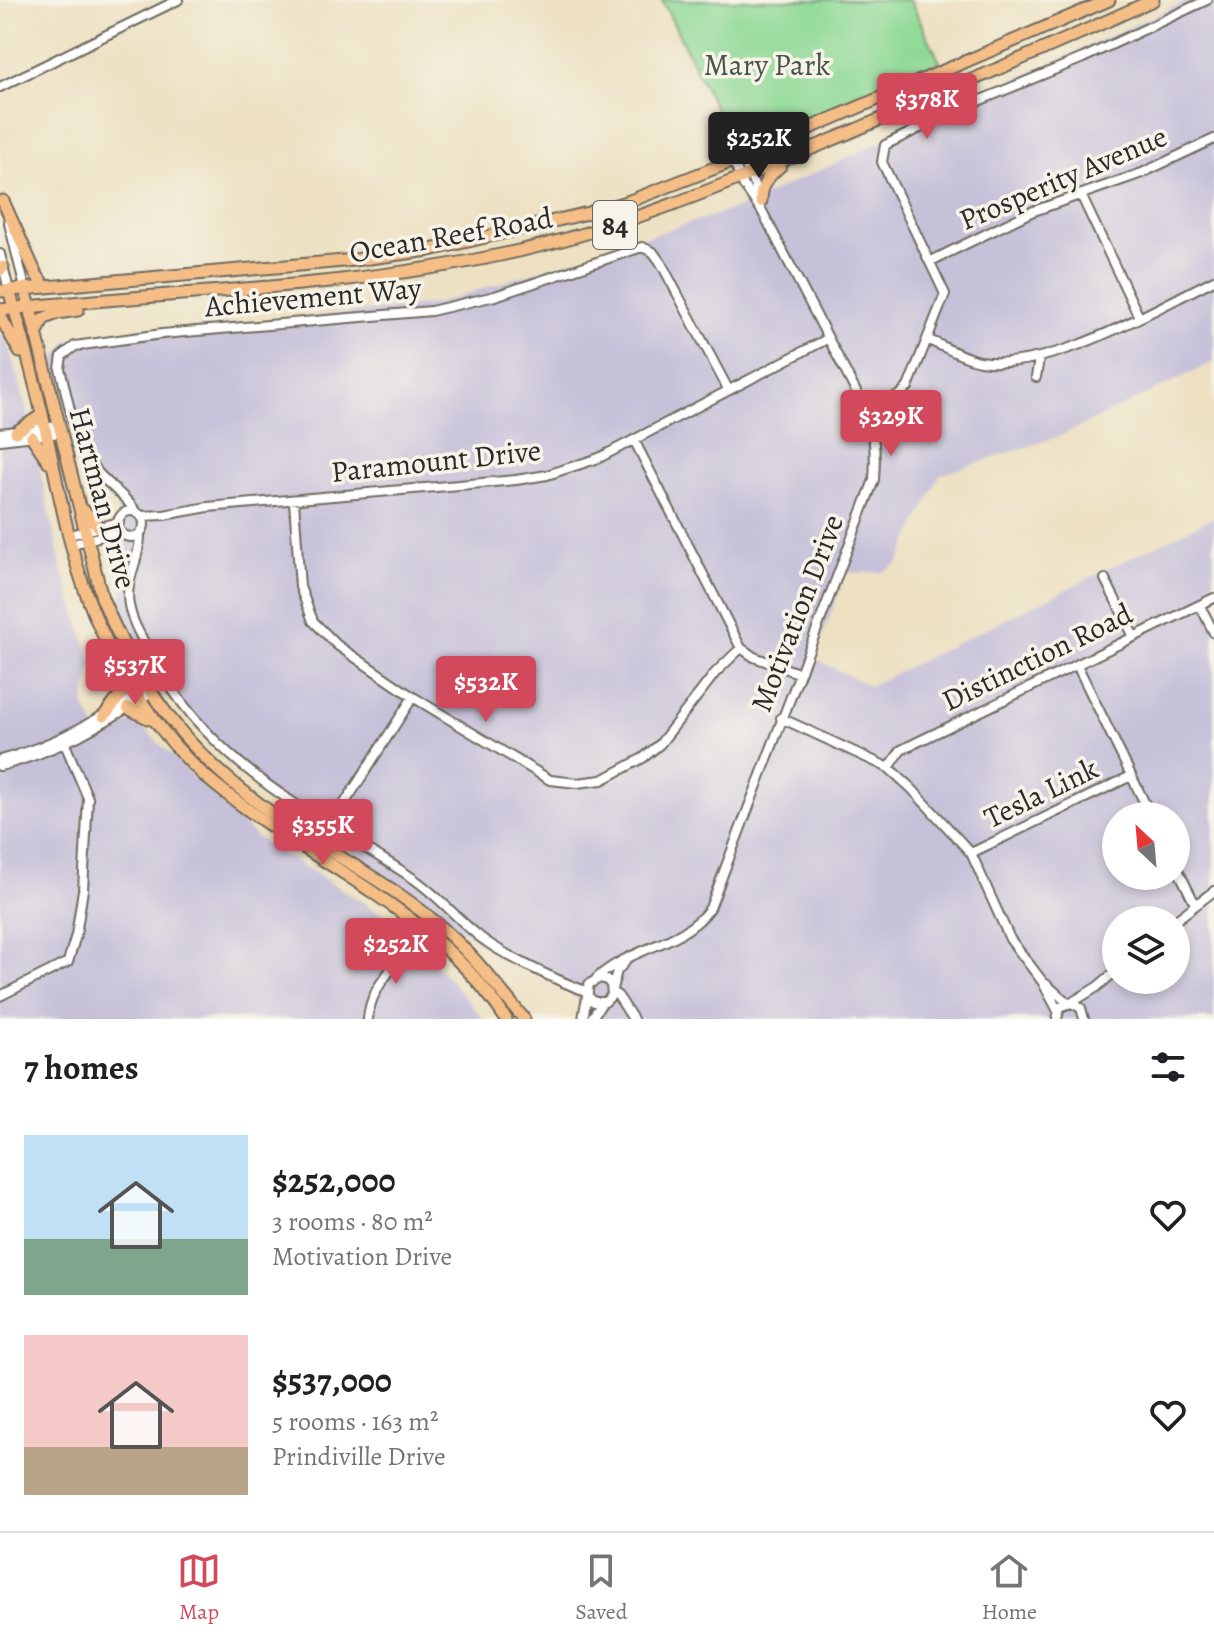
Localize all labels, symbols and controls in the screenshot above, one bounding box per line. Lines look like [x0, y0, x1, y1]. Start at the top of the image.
park label: Mary Park [704, 45, 830, 85]
pin: $378K [871, 73, 983, 141]
text: $378K [895, 81, 959, 116]
pin: $252K [703, 112, 815, 180]
street label: Prosperity Avenue [953, 116, 1173, 240]
text: $252K [726, 120, 792, 155]
street label: Ocean Reef Road [346, 197, 557, 273]
road number: 84 [593, 201, 637, 249]
street label: Achievement Way [202, 268, 423, 326]
pin: $329K [835, 390, 947, 458]
text: $329K [859, 398, 923, 433]
street label: Hartman Drive [60, 403, 146, 593]
street label: Paramount Drive [329, 430, 543, 492]
street label: Motivation Drive [741, 509, 853, 717]
street label: Distinction Road [935, 593, 1140, 720]
pin: $537K [79, 639, 191, 707]
text: $537K [104, 647, 166, 682]
pin: $532K [430, 656, 542, 724]
text: $532K [454, 664, 518, 699]
street label: Tesla Link [977, 748, 1105, 838]
pin: $355K [267, 799, 379, 867]
north arrow [1102, 802, 1190, 890]
map controls [1102, 802, 1190, 994]
text: $355K [292, 807, 354, 842]
button: layers [1102, 906, 1190, 994]
pin: $252K [340, 918, 452, 986]
text: $252K [363, 926, 429, 961]
text: 7 homes [24, 1044, 139, 1091]
icon: filters [1146, 1045, 1190, 1089]
text: $252,000 [272, 1157, 396, 1204]
icon: home [88, 1167, 184, 1263]
icon: heart [1146, 1193, 1190, 1237]
text: 3 rooms · 80 m² [272, 1204, 433, 1239]
text: Motivation Drive [272, 1239, 452, 1274]
text: $537,000 [272, 1357, 392, 1404]
icon: home [88, 1367, 184, 1463]
icon: heart [1146, 1393, 1190, 1437]
text: 5 rooms · 163 m² [272, 1404, 439, 1439]
text: Prindiville Drive [272, 1439, 446, 1474]
tab: Map [177, 1549, 221, 1627]
tab: Saved [575, 1549, 627, 1627]
tab: Home [982, 1549, 1037, 1627]

